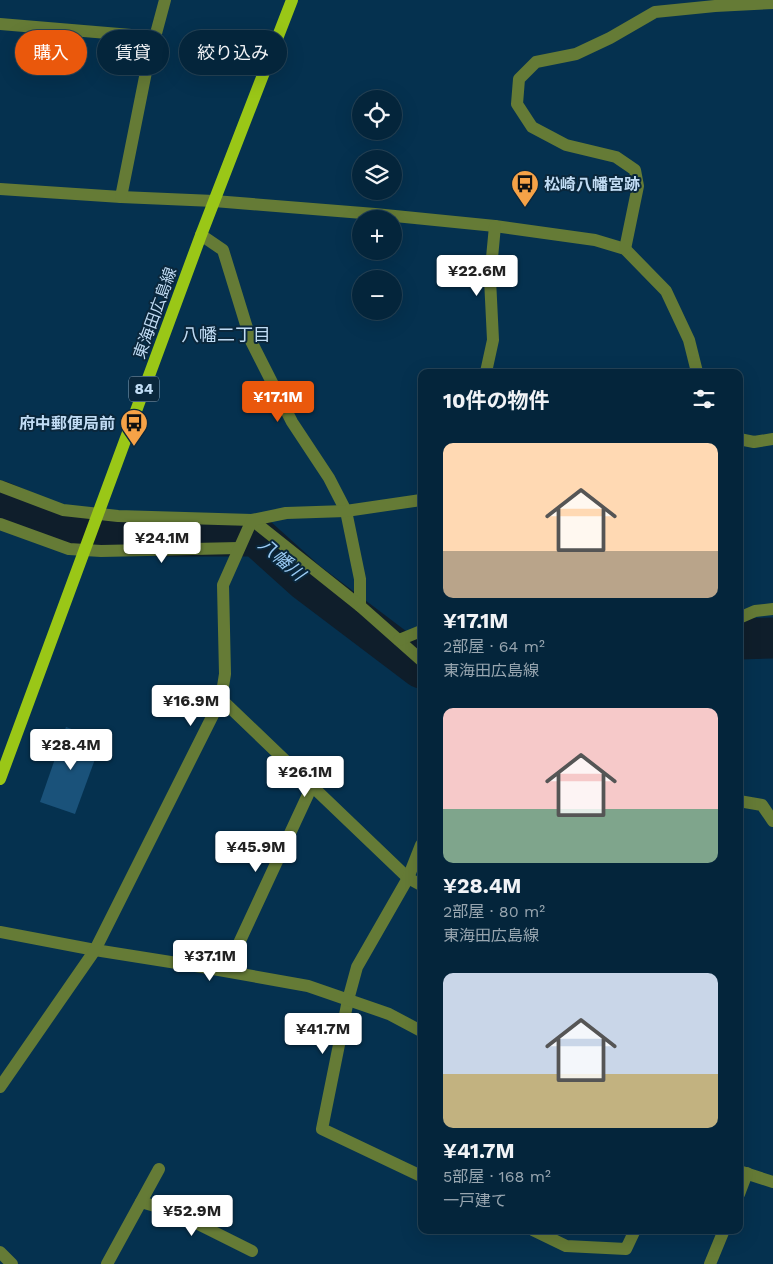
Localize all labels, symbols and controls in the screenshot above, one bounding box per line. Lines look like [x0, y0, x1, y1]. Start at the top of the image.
chip: 購入 [15, 30, 87, 75]
chip: 賃貸 [97, 30, 169, 75]
chip: 絞り込み [179, 30, 287, 75]
map controls [352, 90, 402, 320]
button: locate [352, 90, 402, 140]
button: layers [352, 150, 402, 200]
bus stop icon: 松崎八幡宮跡 [510, 169, 540, 208]
place label: 松崎八幡宮跡 [544, 175, 640, 194]
button: + [352, 210, 402, 260]
pin: ¥22.6M [436, 254, 518, 297]
text: ¥22.6M [448, 261, 506, 280]
street label: 東海田広島線 [130, 265, 180, 361]
button: − [352, 270, 402, 320]
district label: 八幡二丁目 [181, 324, 271, 345]
road number: 84 [129, 376, 159, 402]
pin: ¥17.1M [237, 380, 319, 423]
icon: filters [690, 385, 718, 413]
text: ¥17.1M [253, 387, 303, 406]
text: 10件の物件 [443, 388, 550, 413]
bus stop icon: 府中郵便局前 [119, 408, 149, 447]
place label: 府中郵便局前 [19, 414, 115, 433]
icon: home [536, 475, 626, 565]
pin: ¥24.1M [121, 522, 203, 564]
text: ¥24.1M [135, 528, 189, 547]
water label: 八幡川 [255, 533, 311, 586]
text: ¥17.1M [443, 608, 508, 633]
text: 2部屋 · 64 m² [443, 637, 545, 656]
text: 東海田広島線 [443, 661, 539, 680]
pin: ¥16.9M [150, 684, 232, 727]
text: ¥16.9M [163, 691, 219, 710]
pin: ¥28.4M [30, 728, 112, 771]
text: ¥28.4M [41, 735, 101, 754]
icon: home [536, 740, 626, 830]
pin: ¥26.1M [264, 756, 346, 798]
text: ¥26.1M [278, 762, 332, 781]
pin: ¥45.9M [215, 830, 297, 873]
text: ¥45.9M [226, 837, 286, 856]
text: ¥28.4M [443, 873, 521, 898]
text: 2部屋 · 80 m² [443, 902, 545, 921]
text: 東海田広島線 [443, 926, 539, 945]
pin: ¥37.1M [169, 940, 251, 982]
text: ¥37.1M [184, 946, 236, 965]
icon: home [536, 1005, 626, 1095]
pin: ¥41.7M [282, 1012, 364, 1055]
text: ¥41.7M [296, 1019, 350, 1038]
text: ¥41.7M [443, 1138, 515, 1163]
text: 5部屋 · 168 m² [443, 1167, 551, 1186]
text: 一戸建て [443, 1191, 507, 1210]
pin: ¥52.9M [151, 1194, 233, 1237]
text: ¥52.9M [163, 1201, 221, 1220]

